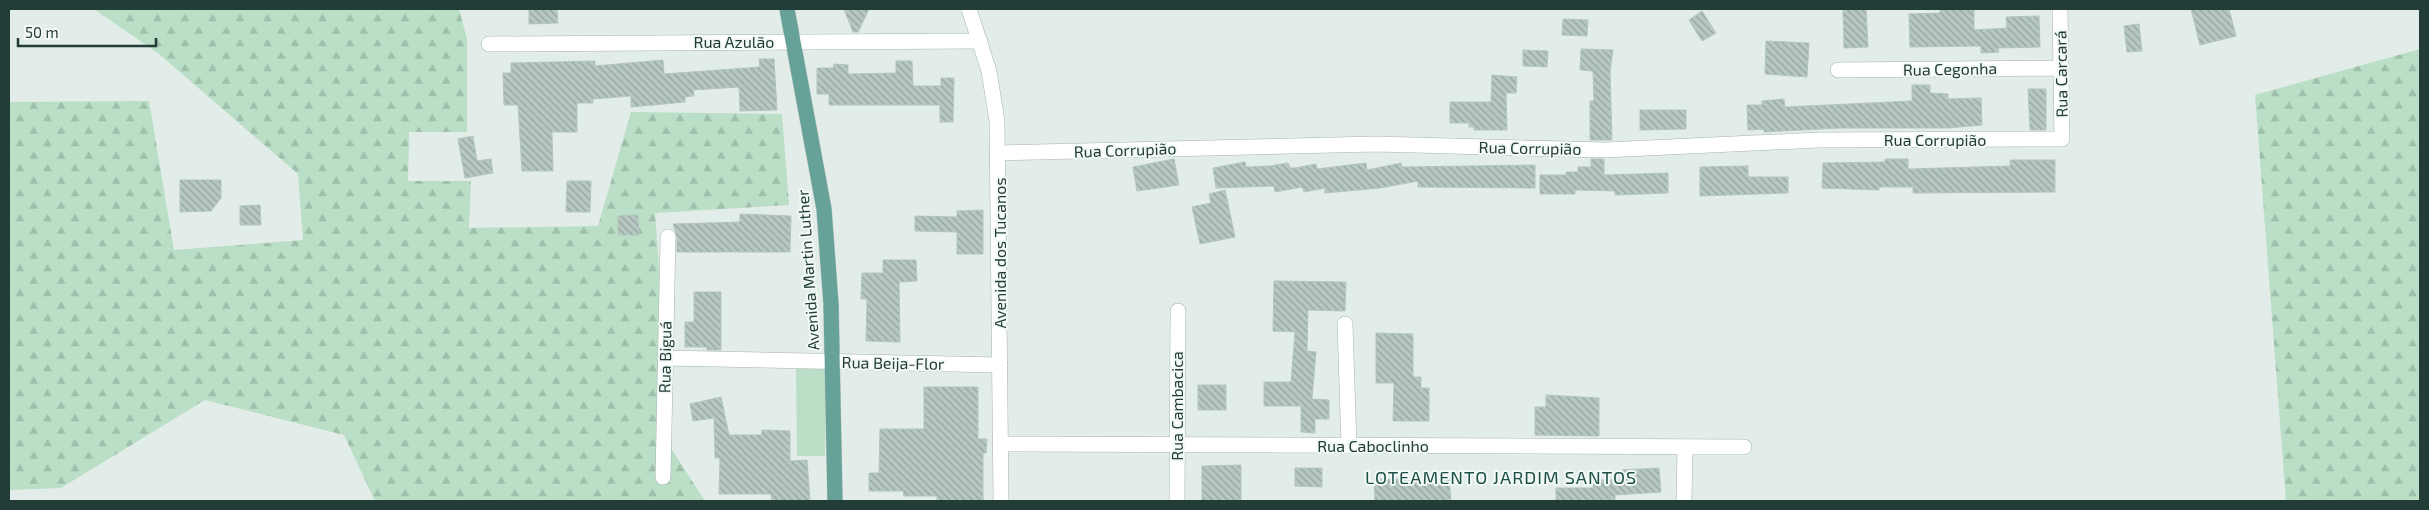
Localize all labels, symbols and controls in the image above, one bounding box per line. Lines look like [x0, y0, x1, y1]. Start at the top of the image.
scale bar [18, 15, 155, 47]
text: 50 m [25, 23, 59, 41]
street label: Rua Carcará [2050, 30, 2071, 118]
street label: Rua Azulão [694, 32, 774, 51]
street label: Rua Cegonha [1903, 58, 1997, 79]
street label: Rua Corrupião [1884, 130, 1986, 149]
street label: Rua Corrupião [1479, 137, 1581, 158]
street label: Rua Corrupião [1073, 138, 1177, 161]
street label: Avenida dos Tucanos [990, 177, 1009, 329]
street label: Avenida Martin Luther [792, 188, 823, 351]
street label: Rua Biguá [654, 321, 675, 393]
street label: Rua Cambacica [1167, 351, 1186, 461]
street label: Rua Beija-Flor [841, 352, 945, 374]
street label: Rua Caboclinho [1317, 436, 1429, 455]
district label: LOTEAMENTO JARDIM SANTOS [1365, 466, 1637, 488]

